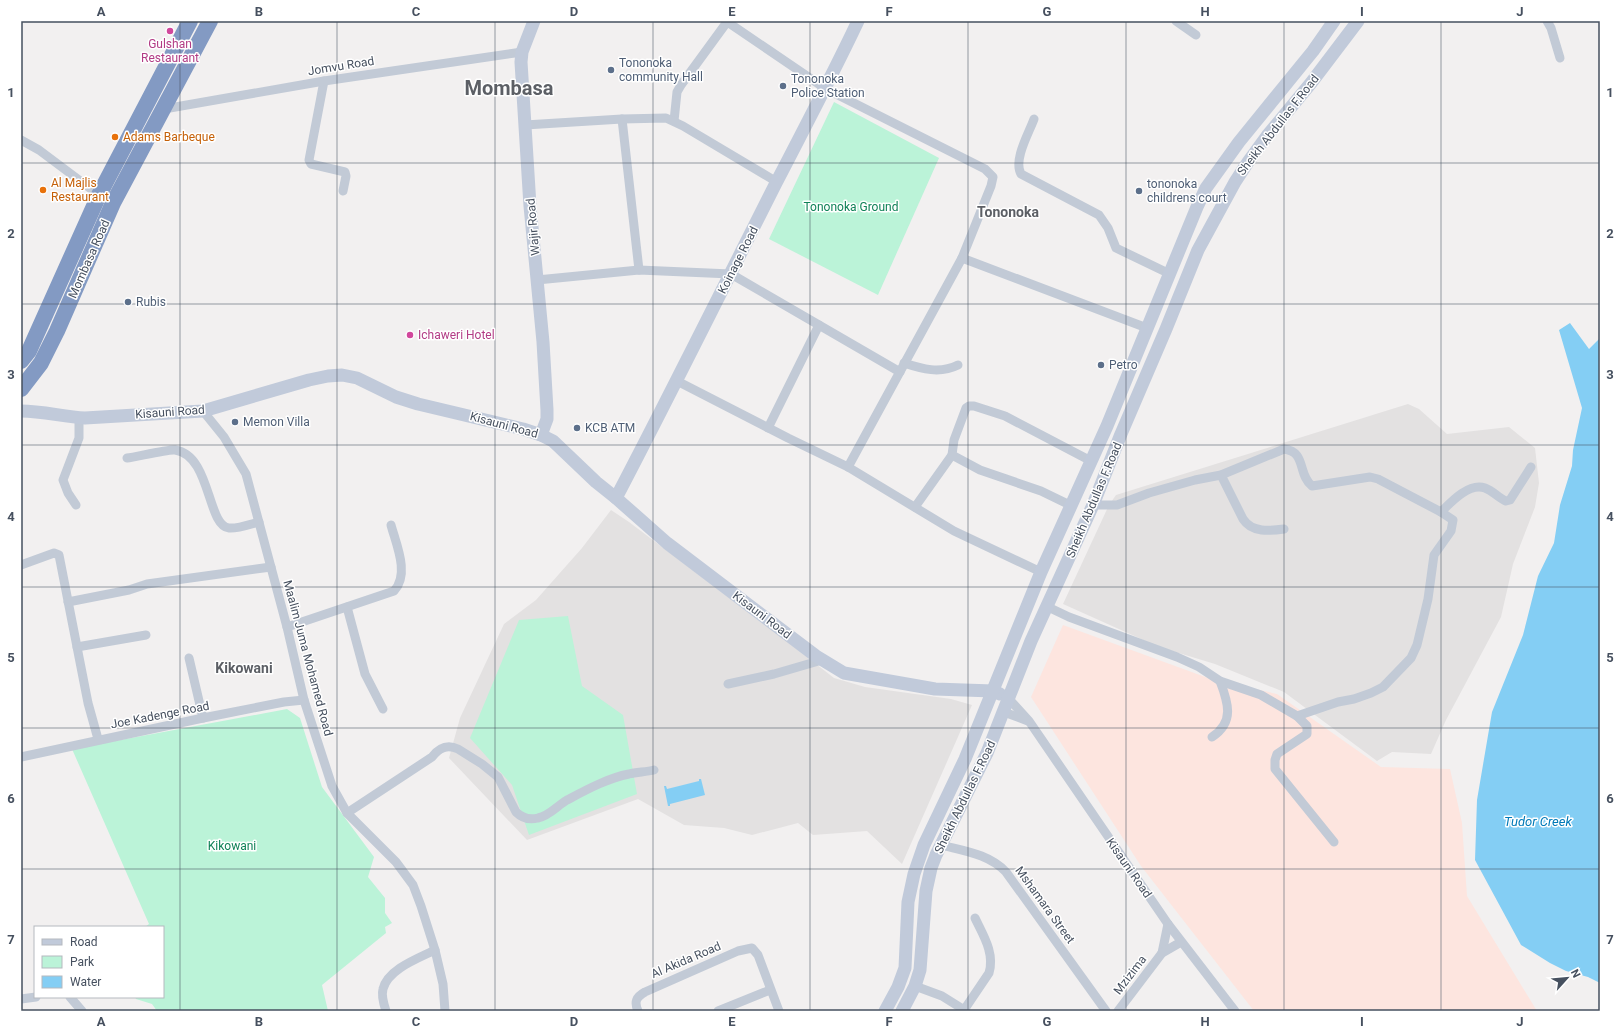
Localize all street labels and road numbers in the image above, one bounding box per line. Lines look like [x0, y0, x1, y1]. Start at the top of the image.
street label: Jomvu Road [307, 54, 375, 78]
street label: Sheikh Abdullas F.Road [1234, 72, 1322, 178]
street label: Wajir Road [524, 198, 542, 256]
street label: Mombasa Road [65, 218, 113, 300]
street label: Koinage Road [715, 224, 761, 296]
street label: Kisauni Road [135, 403, 205, 421]
street label: Kisauni Road [468, 409, 540, 441]
street label: Sheikh Abdullas F.Road [1063, 440, 1125, 560]
street label: Maalim Juma Mohamed Road [280, 579, 336, 737]
street label: Kisauni Road [730, 588, 794, 642]
street label: Joe Kadenge Road [109, 699, 211, 731]
street label: Sheikh Abdullas F.Road [932, 738, 998, 856]
street label: Kisauni Road [1103, 835, 1155, 901]
street label: Mshamara Street [1012, 864, 1078, 946]
street label: Al Akida Road [649, 939, 723, 981]
street label: Mzizima [1111, 953, 1149, 997]

